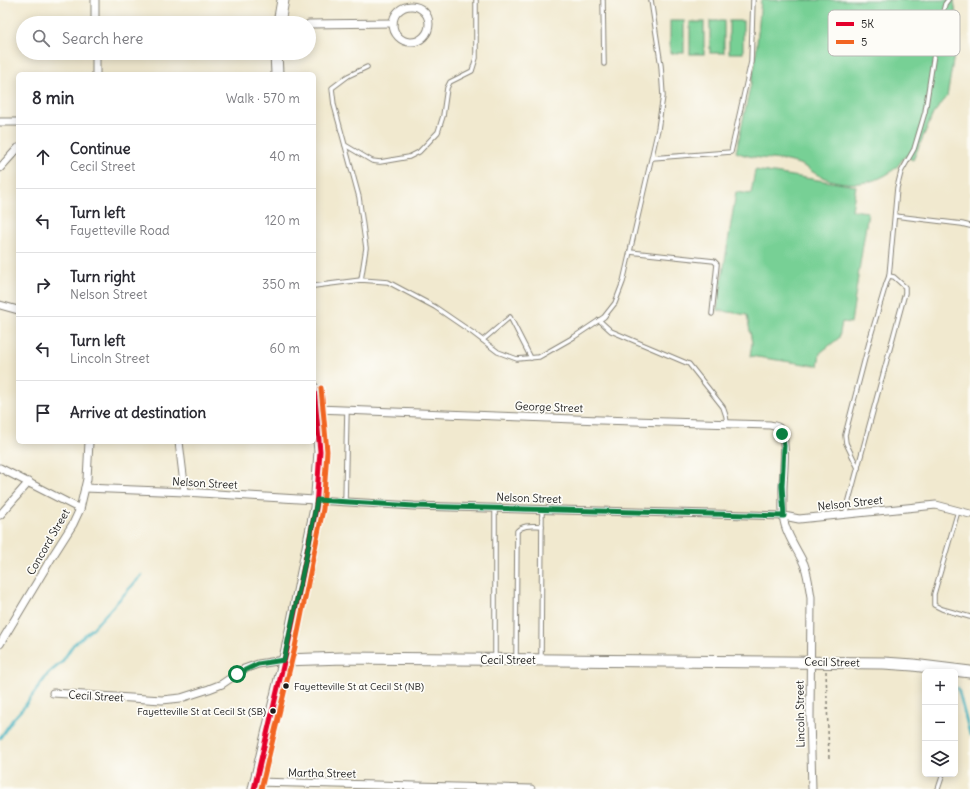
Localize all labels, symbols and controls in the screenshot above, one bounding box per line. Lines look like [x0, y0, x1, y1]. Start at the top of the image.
legend [828, 10, 960, 56]
search box [16, 16, 316, 60]
text: 5K [861, 17, 874, 31]
icon: search [30, 27, 52, 49]
text: Search here [62, 29, 143, 48]
text: 5 [861, 35, 867, 49]
text: 8 min [32, 87, 74, 109]
text: Walk · 570 m [226, 90, 300, 107]
text: Continue [70, 139, 131, 158]
icon: ahead [32, 146, 54, 168]
text: 40 m [269, 148, 300, 165]
text: Cecil Street [70, 158, 135, 175]
text: Turn left [70, 203, 125, 222]
icon: left [32, 210, 54, 232]
text: 120 m [265, 212, 300, 229]
text: Fayetteville Road [70, 222, 170, 239]
text: Turn right [70, 267, 135, 286]
icon: right [32, 274, 54, 296]
text: 350 m [262, 276, 300, 293]
text: Nelson Street [70, 286, 147, 303]
text: Turn left [70, 331, 125, 350]
icon: left [32, 338, 54, 360]
text: 60 m [269, 340, 300, 357]
text: Lincoln Street [70, 350, 150, 367]
street label: George Street [515, 399, 584, 415]
icon: arrive [32, 402, 54, 424]
text: Arrive at destination [70, 403, 206, 422]
route end [773, 425, 791, 443]
street label: Nelson Street [172, 474, 238, 492]
street label: Nelson Street [496, 490, 562, 506]
street label: Nelson Street [817, 493, 884, 513]
street label: Concord Street [23, 506, 73, 578]
street label: Cecil Street [480, 653, 536, 667]
street label: Cecil Street [804, 655, 860, 669]
route start [228, 665, 246, 683]
map controls [922, 669, 958, 777]
button: + [922, 669, 958, 705]
place label: Fayetteville St at Cecil St (NB) [294, 680, 424, 693]
street label: Lincoln Street [792, 680, 808, 748]
marker: Fayetteville St at Cecil St (NB) [281, 681, 291, 691]
street label: Cecil Street [68, 688, 124, 704]
place label: Fayetteville St at Cecil St (SB) [137, 705, 266, 718]
button: − [922, 705, 958, 741]
marker: Fayetteville St at Cecil St (SB) [268, 706, 278, 716]
button: layers [922, 741, 958, 777]
street label: Martha Street [288, 765, 356, 781]

